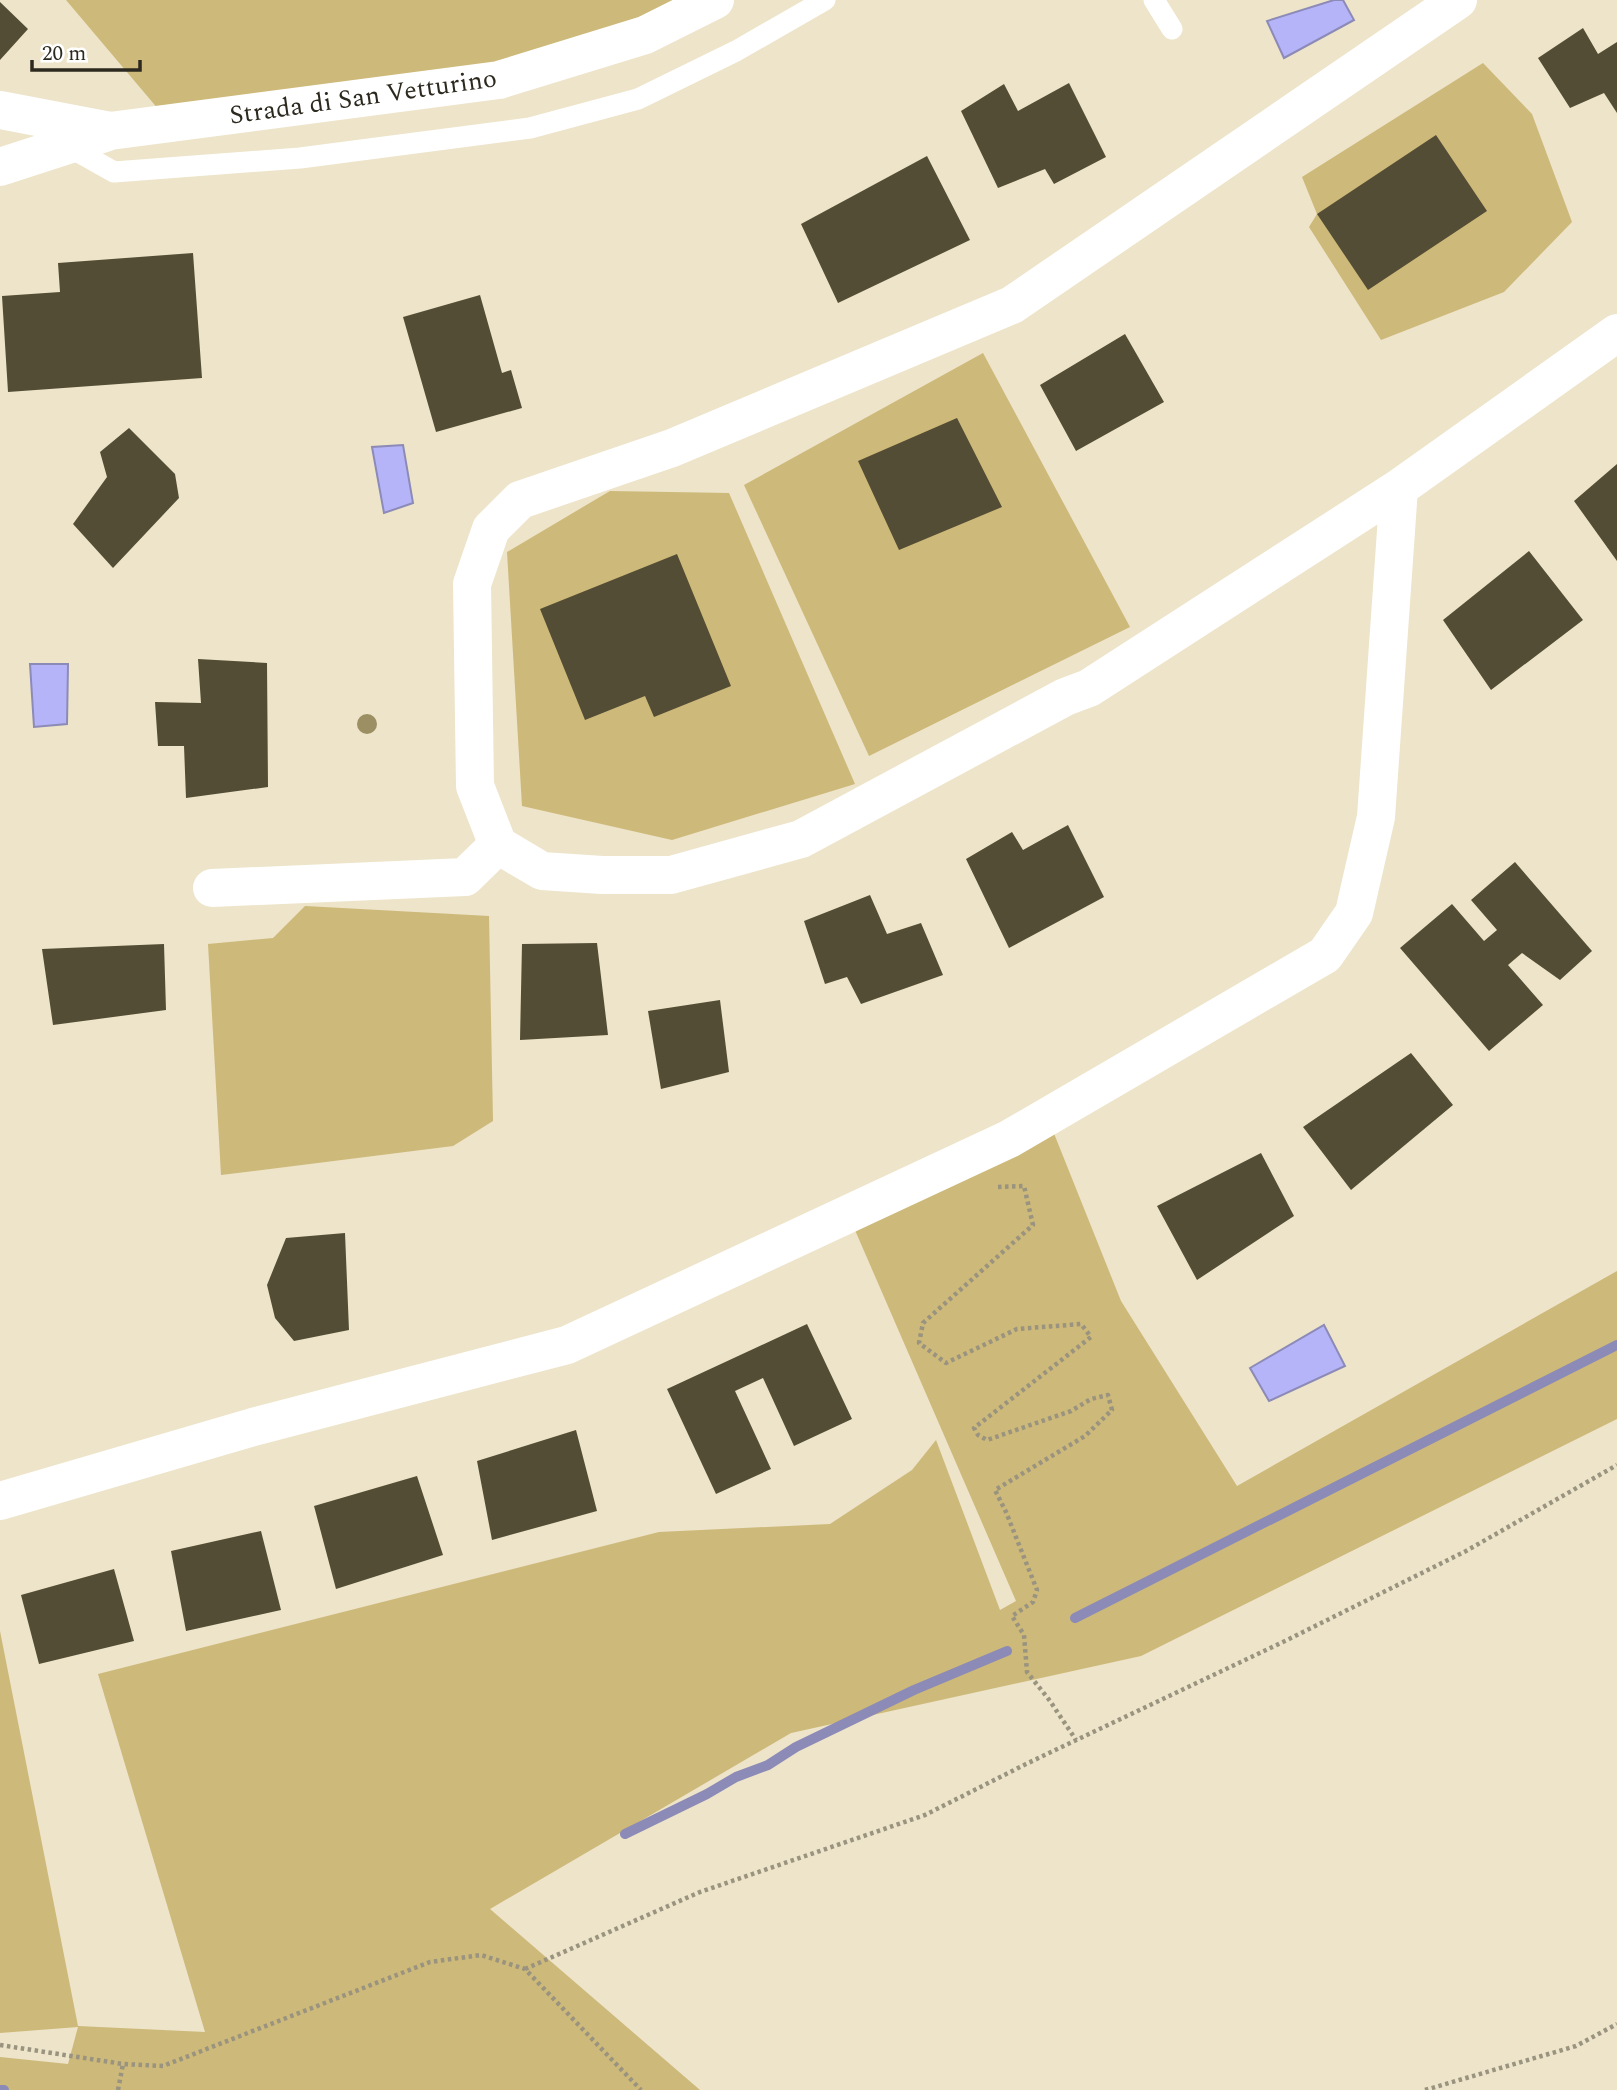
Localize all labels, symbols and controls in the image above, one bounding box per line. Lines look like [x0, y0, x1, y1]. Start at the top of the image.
scale bar [32, 28, 140, 72]
text: 20 m [42, 38, 86, 70]
street label: Strada di San Vetturino [227, 58, 499, 136]

